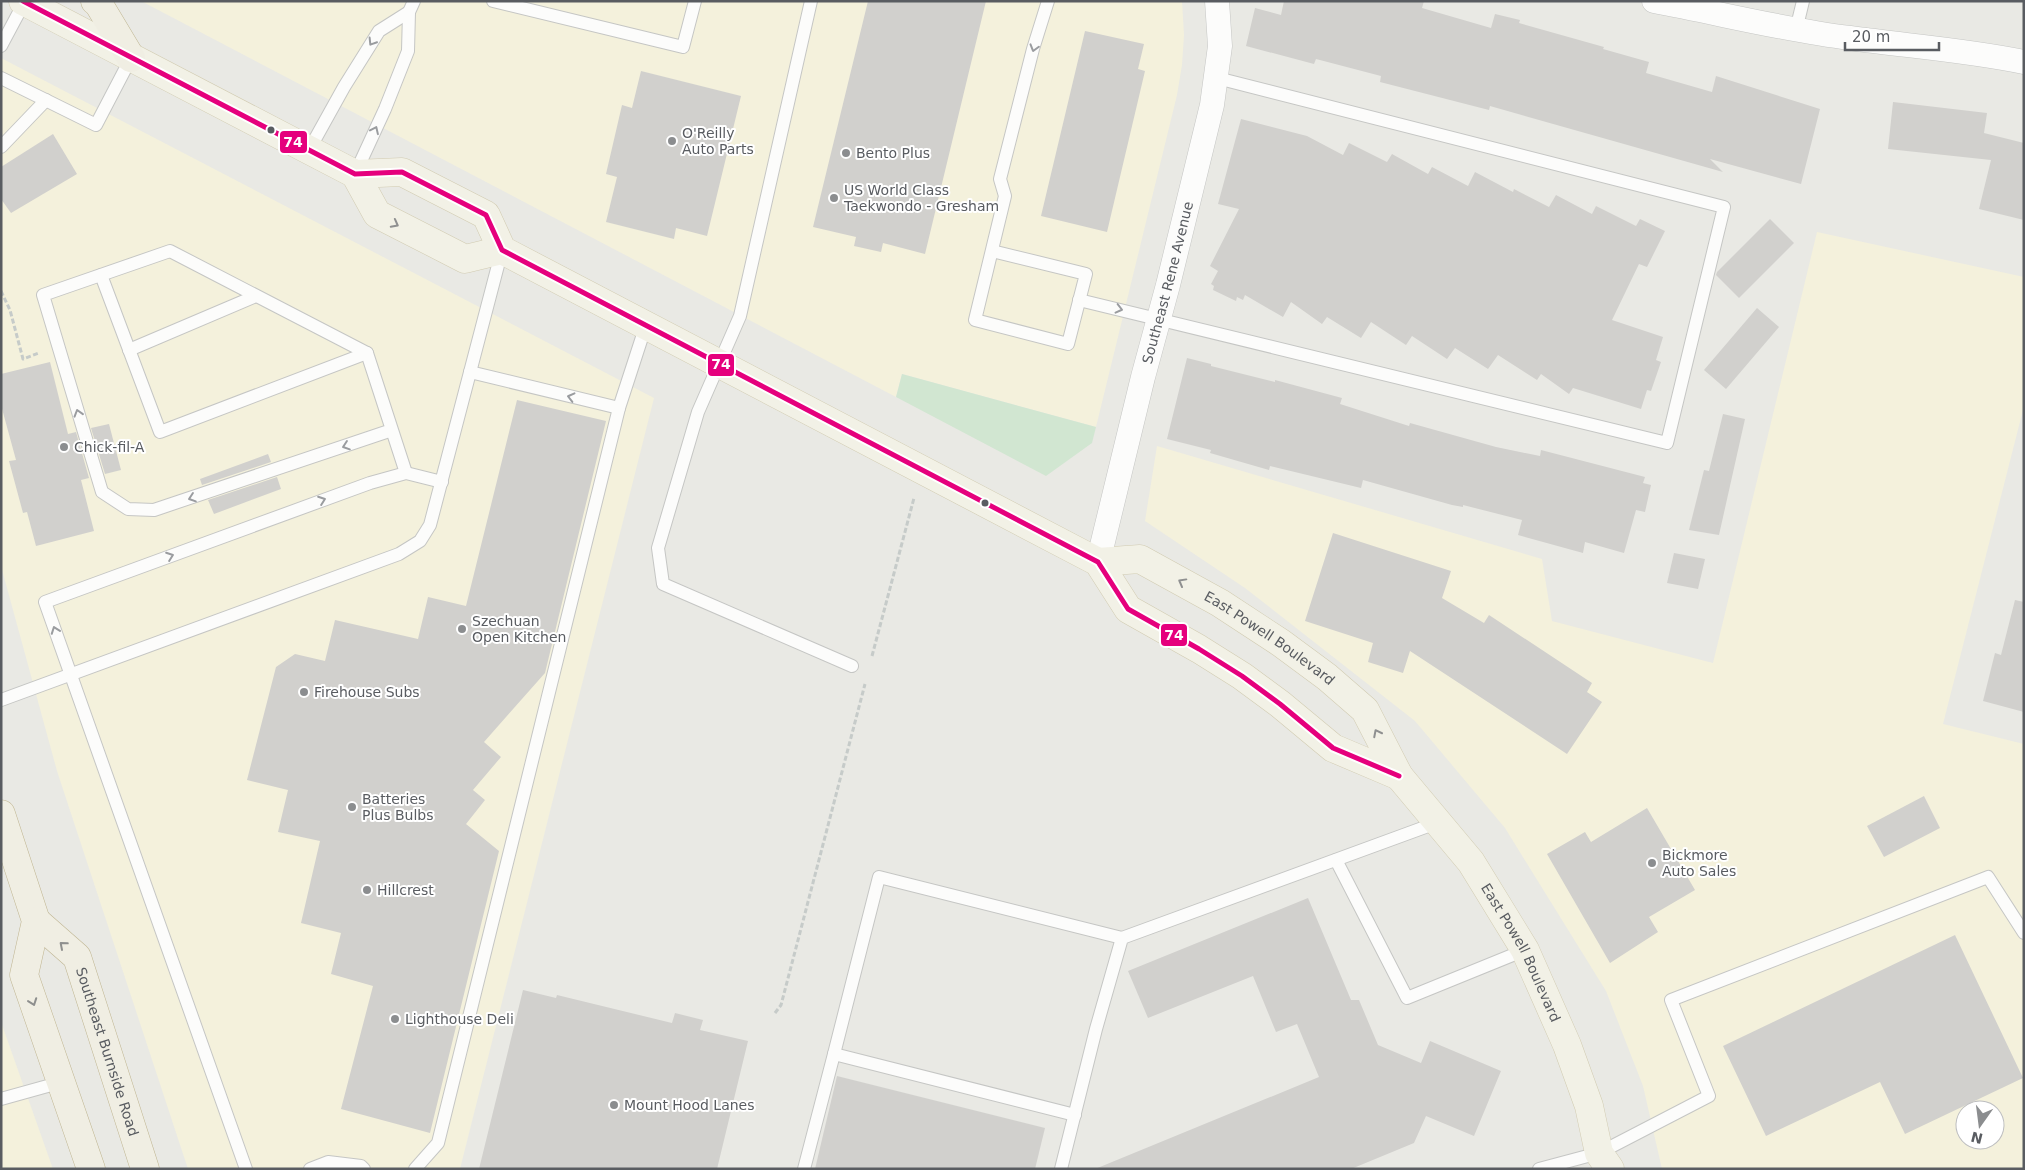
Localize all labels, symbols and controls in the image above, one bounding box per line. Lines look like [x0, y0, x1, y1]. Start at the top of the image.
scale bar [1845, 20, 1939, 52]
text: 20 m [1852, 28, 1890, 46]
one-way arrow [369, 36, 378, 45]
one-way arrow [1029, 43, 1039, 51]
unlabelled marker [266, 125, 276, 135]
place label: O'Reilly Auto Parts [682, 125, 754, 157]
one-way arrow [369, 126, 379, 135]
line badge: 74 [279, 130, 308, 154]
text: 74 [283, 134, 303, 150]
marker: O'Reilly Auto Parts [666, 135, 678, 147]
place label: Bento Plus [856, 145, 930, 161]
marker: Bento Plus [840, 147, 852, 159]
place label: US World Class Taekwondo - Gresham [843, 182, 999, 214]
marker: US World Class Taekwondo - Gresham [828, 192, 840, 204]
street label: Southeast Rene Avenue [1139, 200, 1196, 365]
one-way arrow [390, 218, 399, 228]
one-way arrow [1115, 303, 1124, 314]
line badge: 74 [707, 353, 735, 377]
text: 74 [711, 356, 731, 372]
one-way arrow [567, 392, 576, 403]
one-way arrow [74, 409, 84, 417]
place label: Chick-fil-A [74, 439, 145, 455]
one-way arrow [342, 440, 351, 450]
marker: Chick-fil-A [58, 441, 70, 453]
one-way arrow [188, 492, 196, 502]
one-way arrow [318, 496, 326, 506]
unlabelled marker [980, 498, 990, 508]
one-way arrow [165, 552, 174, 562]
one-way arrow [1178, 578, 1187, 588]
street label: East Powell Boulevard [1202, 588, 1338, 688]
place label: Szechuan Open Kitchen [472, 613, 566, 645]
marker: Szechuan Open Kitchen [456, 623, 468, 635]
line badge: 74 [1160, 623, 1188, 647]
one-way arrow [51, 626, 61, 634]
text: 74 [1164, 627, 1184, 643]
place label: Firehouse Subs [314, 684, 420, 700]
marker: Firehouse Subs [298, 686, 310, 698]
one-way arrow [1373, 729, 1383, 738]
place label: Batteries Plus Bulbs [362, 791, 434, 823]
marker: Batteries Plus Bulbs [346, 801, 358, 813]
place label: Bickmore Auto Sales [1662, 847, 1736, 879]
marker: Bickmore Auto Sales [1646, 857, 1658, 869]
street label: East Powell Boulevard [1478, 880, 1564, 1024]
place label: Hillcrest [377, 882, 434, 898]
marker: Hillcrest [361, 884, 373, 896]
one-way arrow [59, 942, 68, 951]
street label: Southeast Burnside Road [73, 965, 142, 1138]
one-way arrow [27, 997, 37, 1006]
place label: Lighthouse Deli [405, 1011, 514, 1027]
marker: Lighthouse Deli [389, 1013, 401, 1025]
place label: Mount Hood Lanes [624, 1097, 754, 1113]
marker: Mount Hood Lanes [608, 1099, 620, 1111]
north arrow [1955, 1100, 2005, 1150]
text: N [1969, 1128, 1984, 1147]

